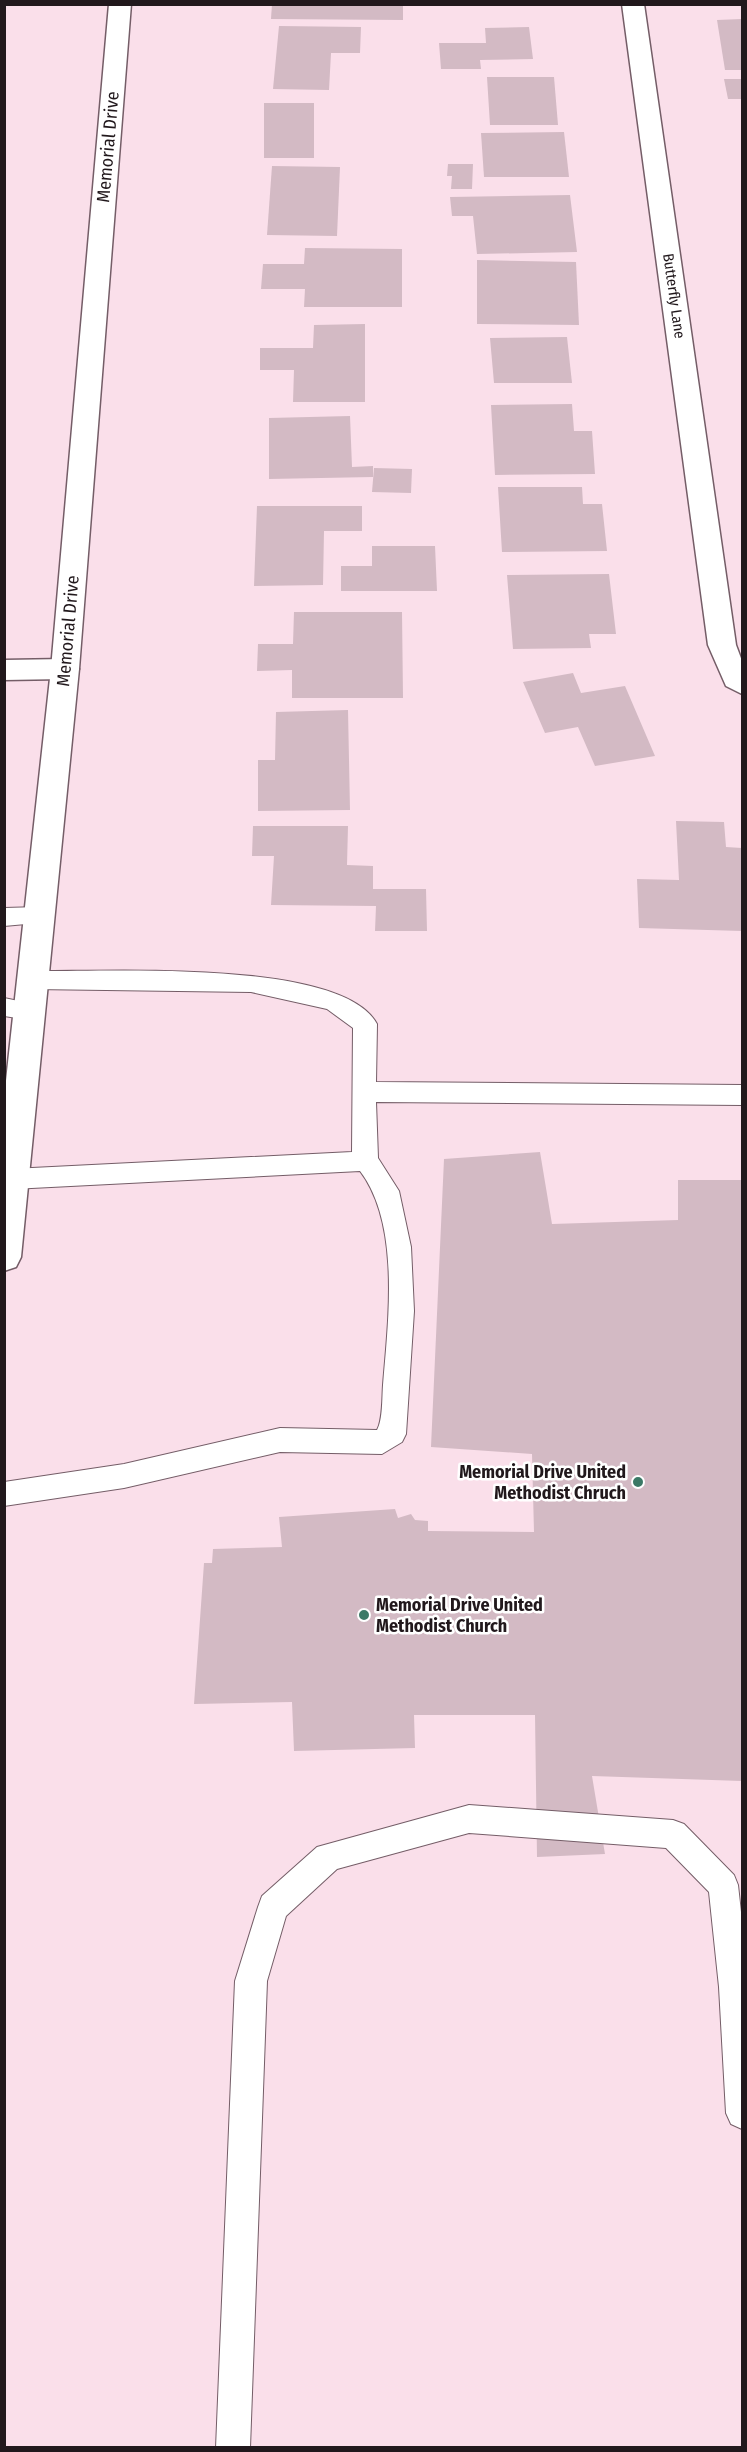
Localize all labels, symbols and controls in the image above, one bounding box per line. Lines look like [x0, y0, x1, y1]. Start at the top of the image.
street label: Memorial Drive [92, 90, 124, 204]
street label: Butterfly Lane [659, 252, 689, 340]
street label: Memorial Drive [52, 574, 84, 688]
place label: Memorial Drive United Methodist Chruch [459, 1461, 626, 1504]
marker: Memorial Drive United Methodist Chruch [631, 1475, 645, 1489]
place label: Memorial Drive United Methodist Church [376, 1594, 543, 1637]
marker: Memorial Drive United Methodist Church [357, 1608, 371, 1622]

